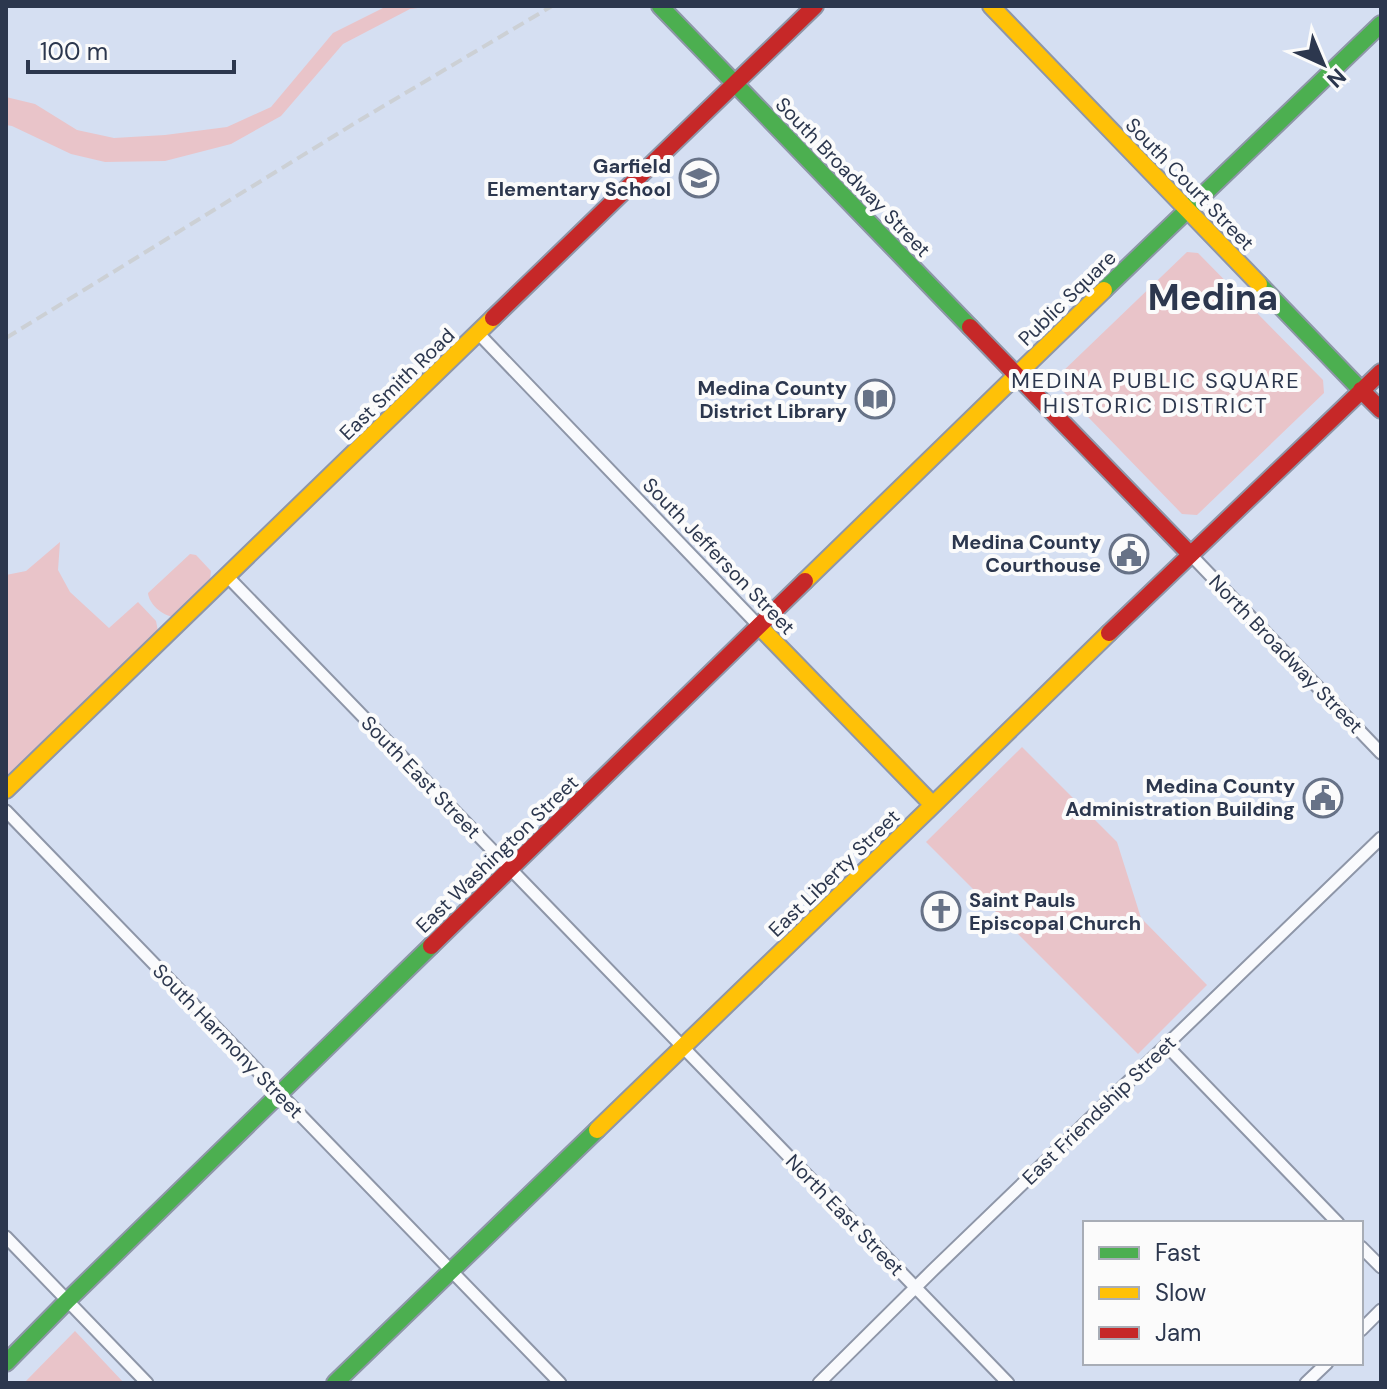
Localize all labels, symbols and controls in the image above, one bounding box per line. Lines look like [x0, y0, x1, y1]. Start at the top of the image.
scale bar [28, 24, 234, 74]
north arrow [1283, 24, 1363, 104]
text: 100 m [40, 36, 108, 67]
text: N [1321, 62, 1352, 94]
street label: South Broadway Street [770, 92, 936, 263]
street label: South Court Street [1120, 112, 1260, 256]
place label: Garfield Elementary School [487, 153, 671, 202]
school or university icon: Garfield Elementary School [678, 157, 720, 199]
street label: Public Square [1012, 245, 1122, 351]
district label: Medina [1148, 274, 1278, 321]
street label: East Smith Road [334, 322, 460, 446]
district label: MEDINA PUBLIC SQUARE HISTORIC DISTRICT [1011, 366, 1301, 420]
place label: Medina County District Library [698, 375, 847, 424]
library icon: Medina County District Library [854, 378, 896, 420]
street label: South Jefferson Street [637, 472, 801, 640]
place label: Medina County Courthouse [952, 529, 1101, 578]
public building icon: Medina County Courthouse [1108, 533, 1150, 575]
street label: North Broadway Street [1203, 569, 1369, 739]
street label: South East Street [356, 710, 486, 844]
street label: East Washington Street [410, 769, 584, 938]
place label: Medina County Administration Building [1065, 773, 1295, 822]
public building icon: Medina County Administration Building [1302, 777, 1344, 819]
street label: East Liberty Street [763, 804, 905, 942]
place label: Saint Pauls Episcopal Church [969, 887, 1141, 936]
church icon: Saint Pauls Episcopal Church [920, 890, 962, 932]
street label: South Harmony Street [147, 958, 309, 1124]
street label: East Friendship Street [1017, 1030, 1182, 1190]
street label: North East Street [780, 1149, 910, 1281]
legend [1083, 1221, 1363, 1365]
text: Fast [1155, 1237, 1201, 1268]
text: Slow [1155, 1277, 1206, 1308]
text: Jam [1155, 1317, 1201, 1348]

